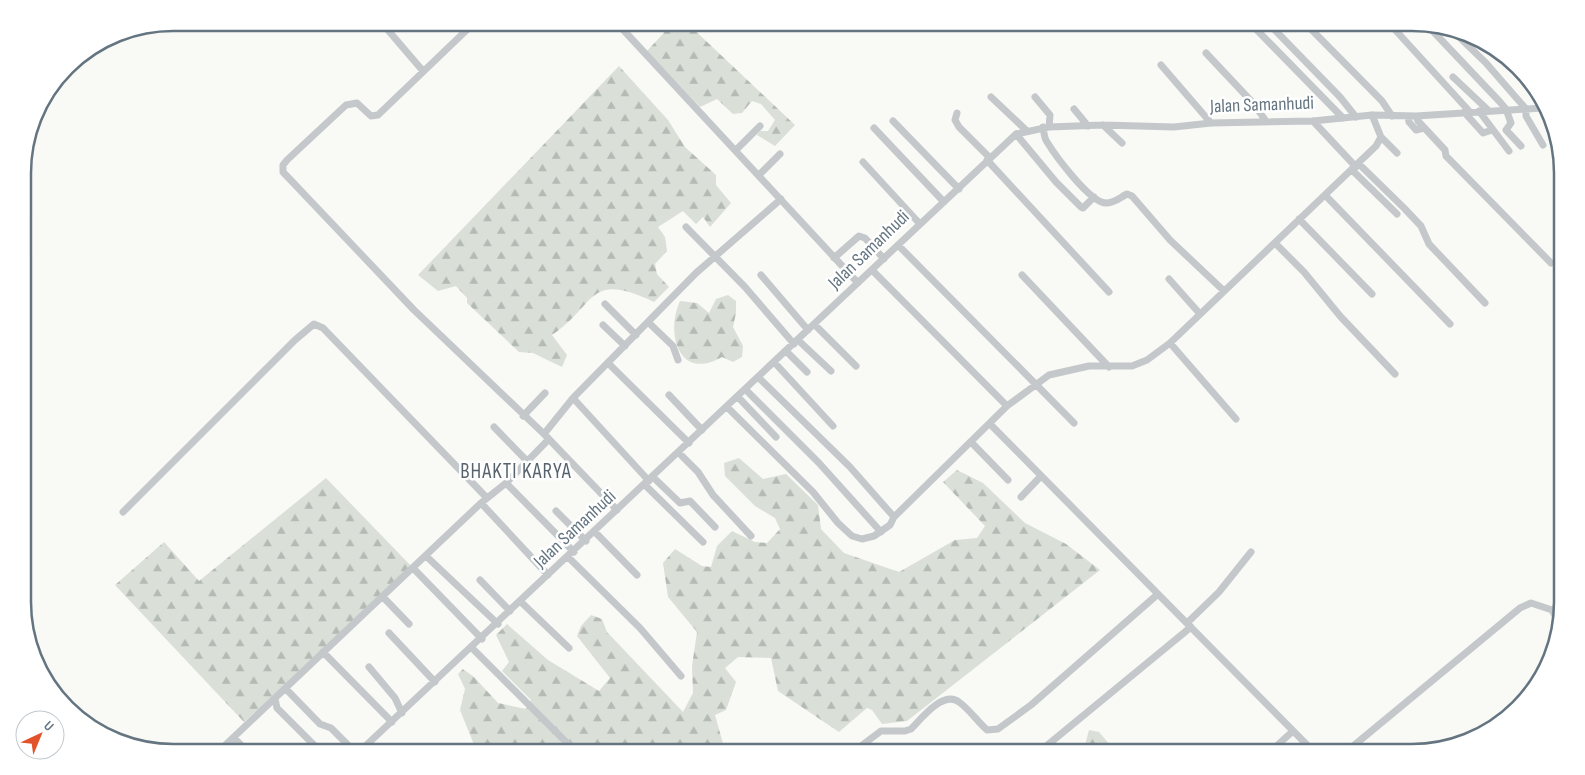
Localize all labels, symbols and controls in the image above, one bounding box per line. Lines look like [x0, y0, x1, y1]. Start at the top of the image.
street label: Jalan Samanhudi [1209, 92, 1314, 118]
street label: Jalan Samanhudi [823, 206, 914, 295]
district label: BHAKTI KARYA [460, 459, 572, 484]
street label: Jalan Samanhudi [528, 485, 621, 574]
north arrow [15, 710, 65, 760]
text: U [40, 717, 57, 735]

